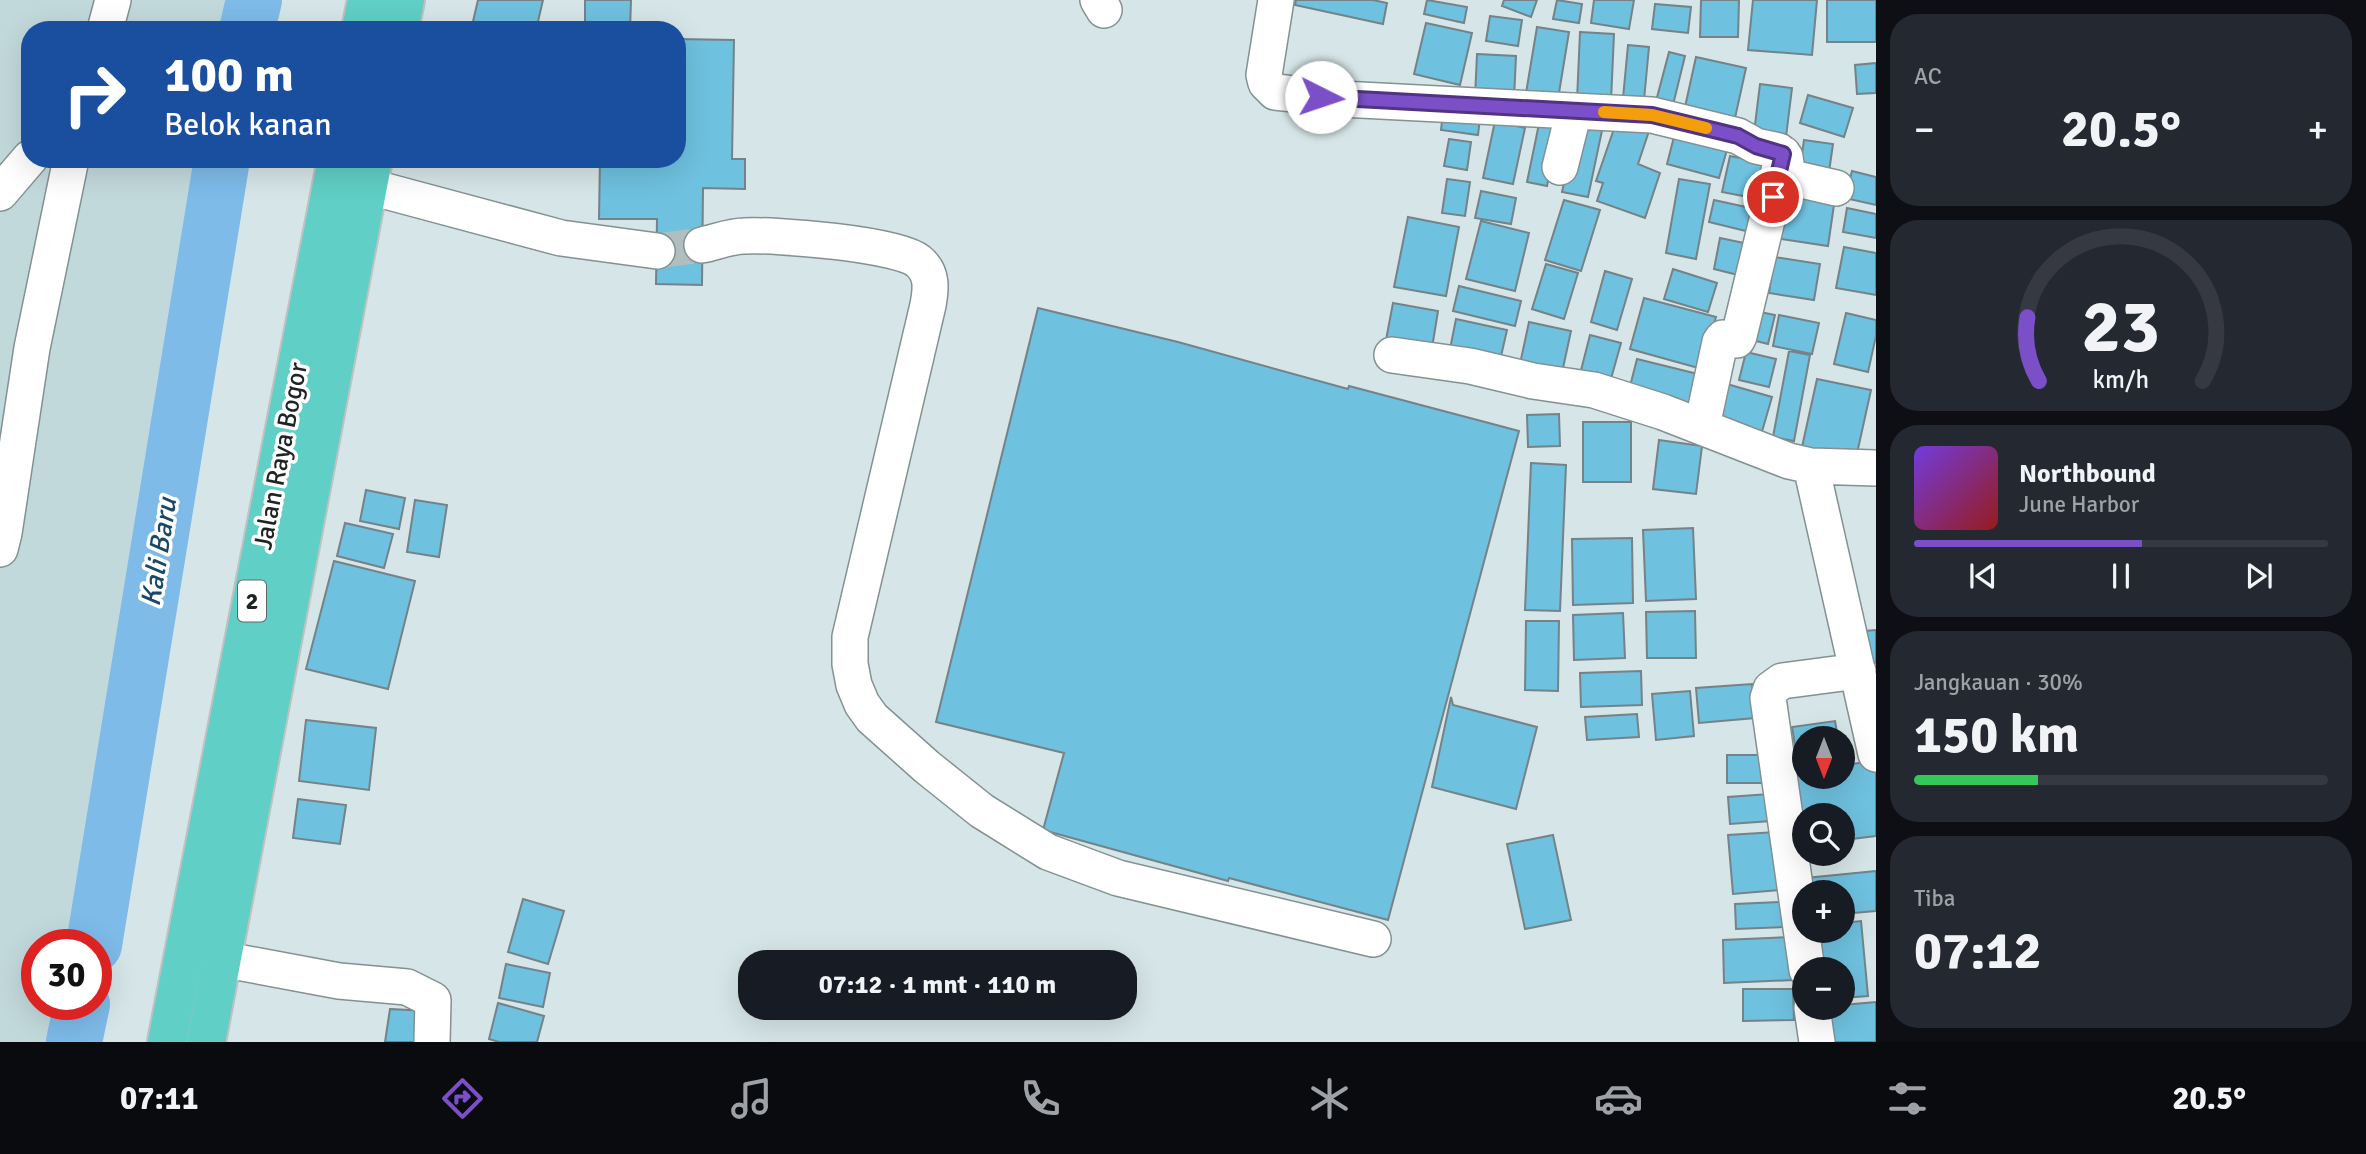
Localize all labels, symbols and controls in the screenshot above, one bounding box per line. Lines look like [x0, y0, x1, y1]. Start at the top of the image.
text: 100 m [164, 45, 294, 105]
icon: right [49, 49, 140, 140]
position arrow [1284, 60, 1358, 134]
text: AC [1914, 62, 1942, 91]
text: 20.5° [2061, 97, 2181, 161]
text: Belok kanan [164, 105, 332, 144]
text: − [1914, 106, 1935, 153]
text: + [2307, 106, 2328, 153]
pin [1743, 167, 1803, 227]
icon: arrive [1754, 178, 1792, 216]
text: 23 [2082, 284, 2160, 373]
street label: Jalan Raya Bogor [247, 359, 315, 552]
text: km/h [2093, 364, 2149, 395]
text: Northbound [2019, 458, 2156, 490]
text: June Harbor [2019, 490, 2139, 519]
water label: Kali Baru [134, 494, 185, 609]
icon: previous [1964, 557, 2002, 595]
icon: pause [2102, 557, 2140, 595]
icon: next [2240, 557, 2278, 595]
road number: 2 [238, 580, 266, 622]
text: Jangkauan · 30% [1914, 668, 2083, 697]
text: 150 km [1914, 703, 2079, 767]
north arrow [1792, 726, 1855, 789]
map controls [1792, 726, 1855, 1020]
button: search [1792, 803, 1855, 866]
button: + [1792, 880, 1855, 943]
text: Tiba [1914, 884, 1955, 913]
text: 07:12 [1914, 919, 2042, 983]
speed limit sign: 30 [21, 929, 112, 1020]
button: − [1792, 957, 1855, 1020]
text: 07:12 · 1 mnt · 110 m [819, 969, 1056, 1001]
icon: directions [438, 1074, 487, 1123]
icon: music [727, 1074, 776, 1123]
icon: phone [1016, 1074, 1065, 1123]
icon: climate [1305, 1074, 1354, 1123]
icon: car [1594, 1074, 1643, 1123]
icon: filters [1883, 1074, 1932, 1123]
text: 07:11 [120, 1079, 199, 1118]
text: 20.5° [2172, 1079, 2246, 1118]

